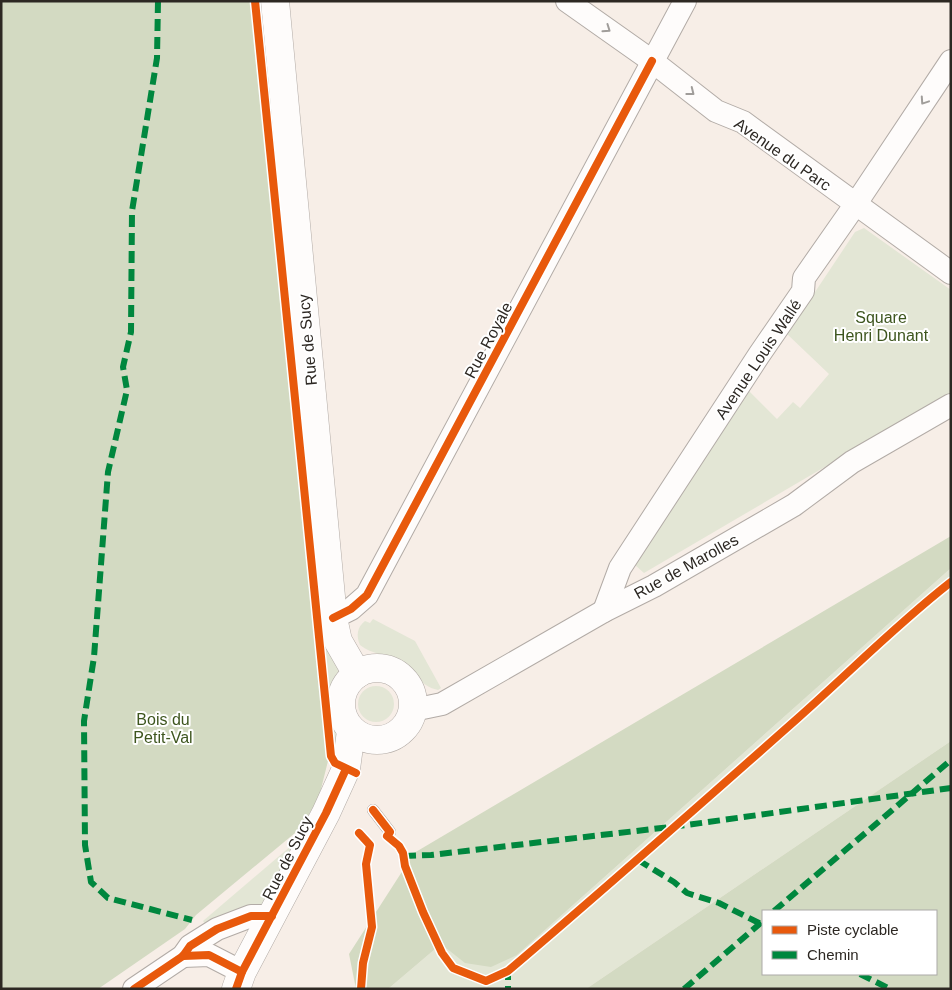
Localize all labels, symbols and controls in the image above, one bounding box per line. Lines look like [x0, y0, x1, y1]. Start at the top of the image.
one-way arrow [601, 23, 611, 32]
one-way arrow [685, 86, 694, 95]
one-way arrow [921, 96, 930, 105]
street label: Avenue du Parc [731, 115, 834, 194]
street label: Rue de Sucy [295, 294, 320, 386]
street label: Avenue Louis Wallé [712, 296, 805, 422]
street label: Rue Royale [461, 299, 516, 381]
park label: Square Henri Dunant [834, 309, 929, 344]
street label: Rue de Marolles [631, 531, 741, 602]
park label: Bois du Petit-Val [133, 711, 193, 746]
street label: Rue de Sucy [259, 814, 316, 903]
legend [762, 910, 937, 975]
text: Piste cyclable [807, 921, 899, 938]
text: Chemin [807, 946, 859, 963]

